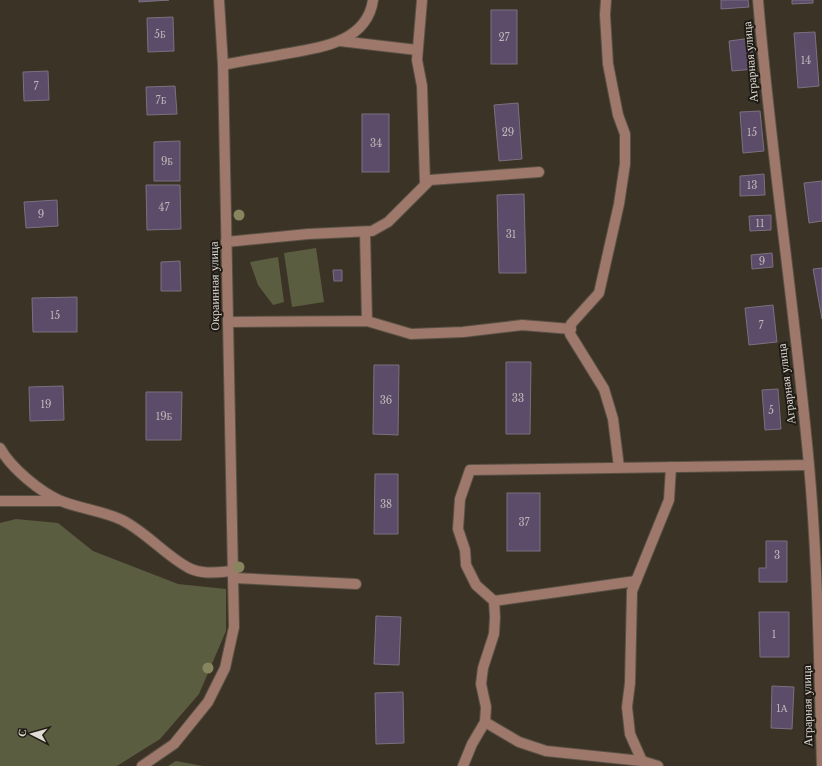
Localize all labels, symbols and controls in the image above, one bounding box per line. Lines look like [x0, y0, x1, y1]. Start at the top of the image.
street label: Аграрная улица [739, 20, 761, 103]
house number: 5Б [154, 28, 166, 41]
house number: 27 [498, 31, 511, 44]
house number: 14 [801, 54, 811, 67]
house number: 7 [33, 80, 39, 93]
house number: 7Б [156, 94, 167, 107]
house number: 29 [502, 126, 514, 139]
house number: 15 [747, 126, 757, 139]
house number: 34 [370, 137, 382, 150]
house number: 9Б [161, 155, 173, 168]
house number: 13 [747, 179, 757, 192]
house number: 47 [159, 201, 170, 214]
house number: 9 [38, 208, 44, 221]
house number: 11 [756, 217, 764, 230]
house number: 31 [506, 228, 516, 241]
street label: Окраинная улица [206, 241, 222, 331]
house number: 9 [759, 255, 765, 268]
house number: 15 [50, 309, 60, 322]
house number: 7 [758, 319, 764, 332]
street label: Аграрная улица [774, 342, 798, 425]
house number: 33 [512, 392, 524, 405]
house number: 36 [380, 394, 392, 407]
house number: 19 [41, 398, 51, 411]
house number: 5 [768, 404, 774, 417]
house number: 19Б [156, 410, 173, 423]
house number: 38 [380, 498, 392, 511]
house number: 37 [518, 516, 531, 529]
house number: 3 [774, 549, 780, 562]
house number: 1 [772, 628, 776, 641]
street label: Аграрная улица [799, 665, 815, 747]
house number: 1А [776, 702, 789, 715]
north arrow [12, 714, 52, 754]
text: С [15, 728, 29, 738]

